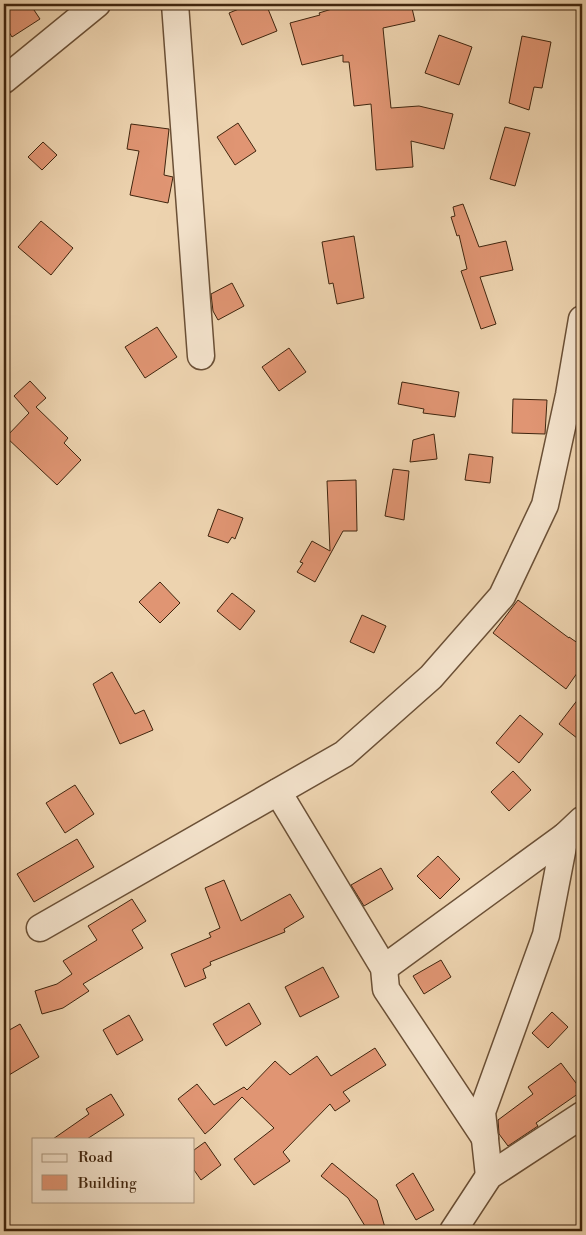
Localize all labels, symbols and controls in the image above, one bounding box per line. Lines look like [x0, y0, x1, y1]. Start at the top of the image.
legend [32, 1138, 195, 1202]
text: Road [78, 1148, 113, 1167]
text: Building [77, 1174, 137, 1193]

